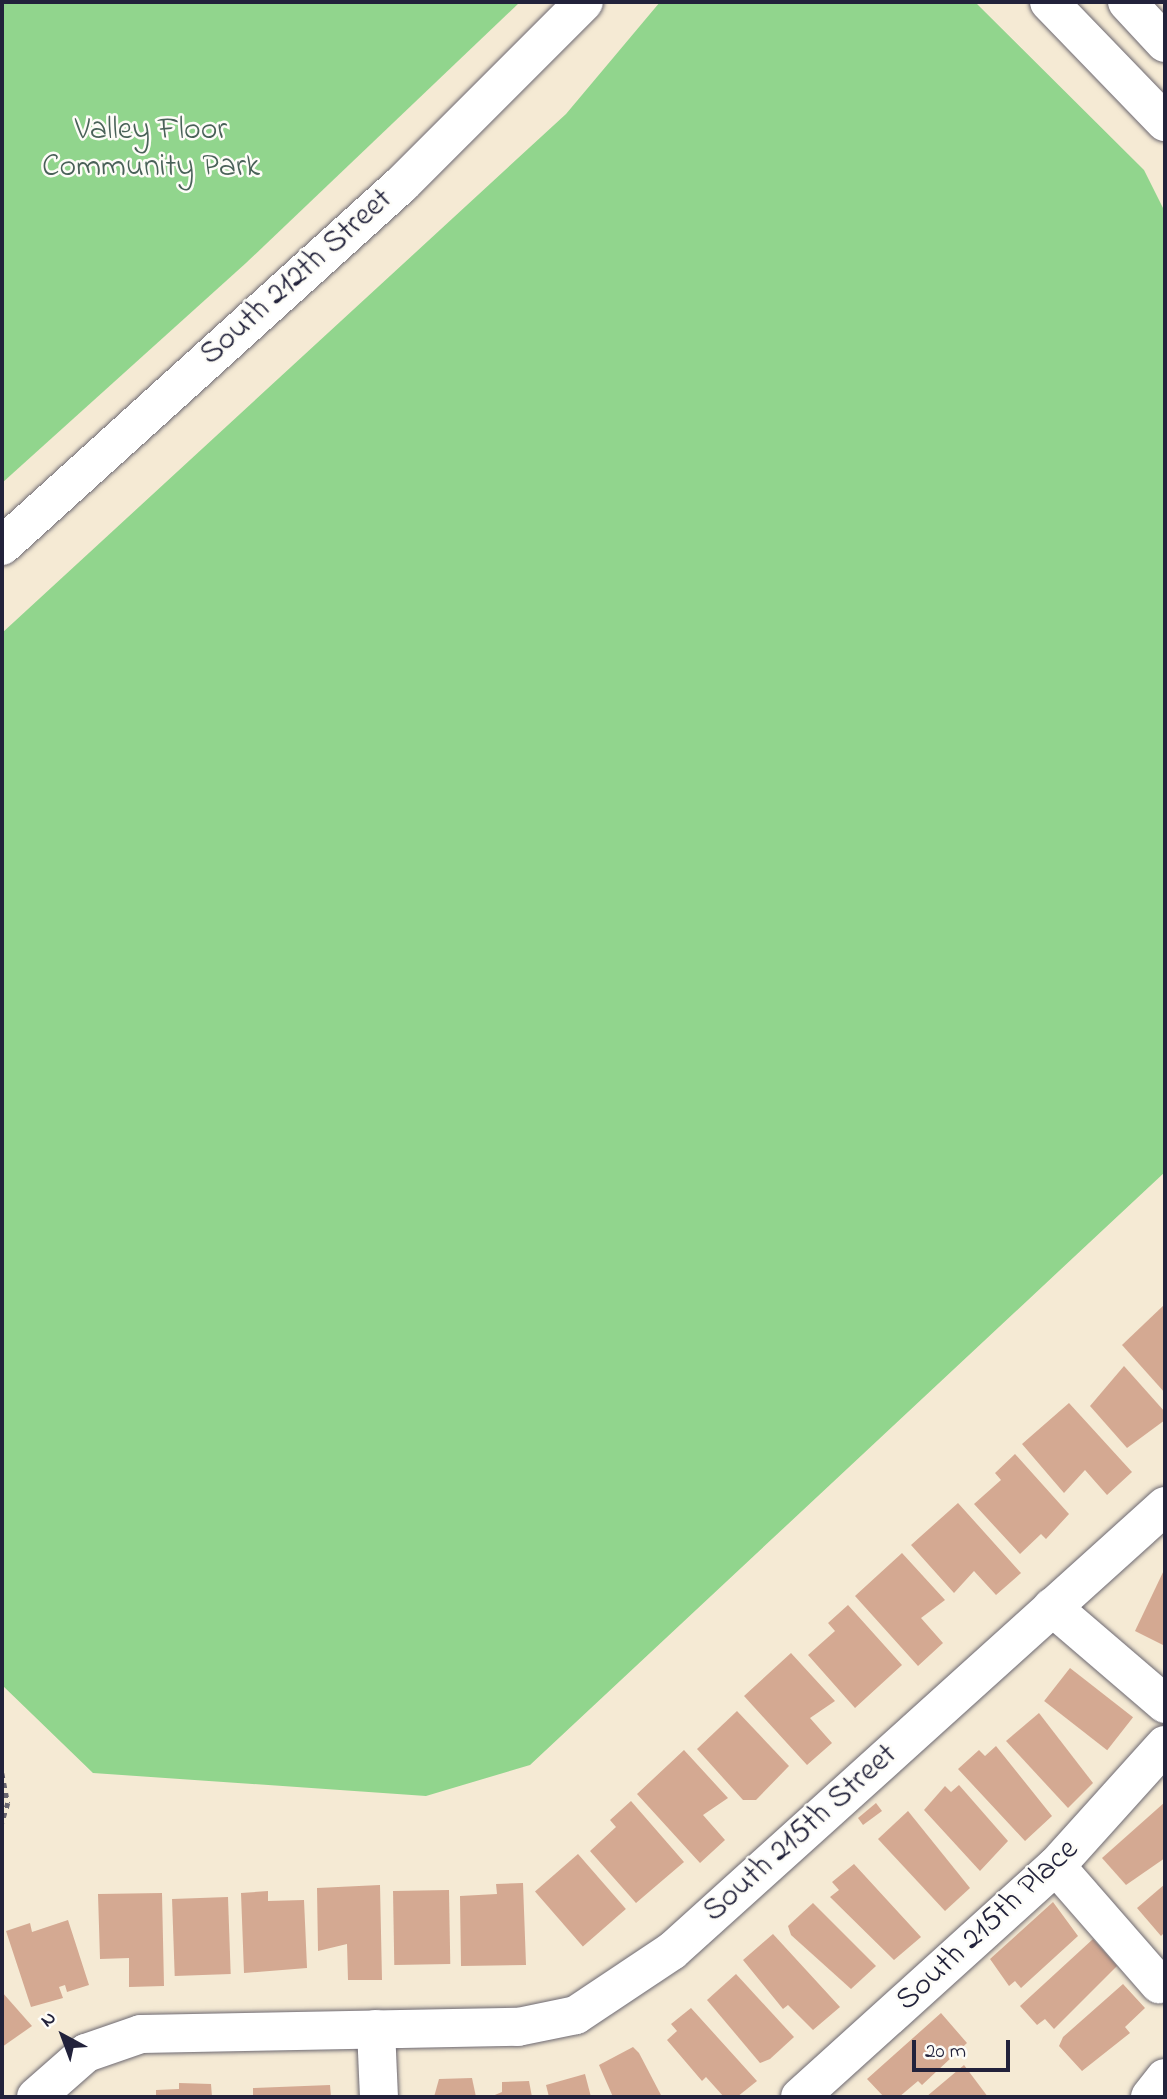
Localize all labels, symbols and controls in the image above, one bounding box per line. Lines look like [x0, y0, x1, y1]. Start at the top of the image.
park label: Valley Floor Community Park [42, 113, 260, 188]
street label: South 212th Street [193, 181, 401, 375]
street label: South 215th Street [696, 1737, 906, 1931]
street label: South 215th Place [889, 1832, 1087, 2020]
north arrow [28, 2001, 98, 2071]
text: N [35, 2005, 63, 2034]
scale bar [915, 2025, 1013, 2070]
text: 20 m [925, 2037, 966, 2067]

